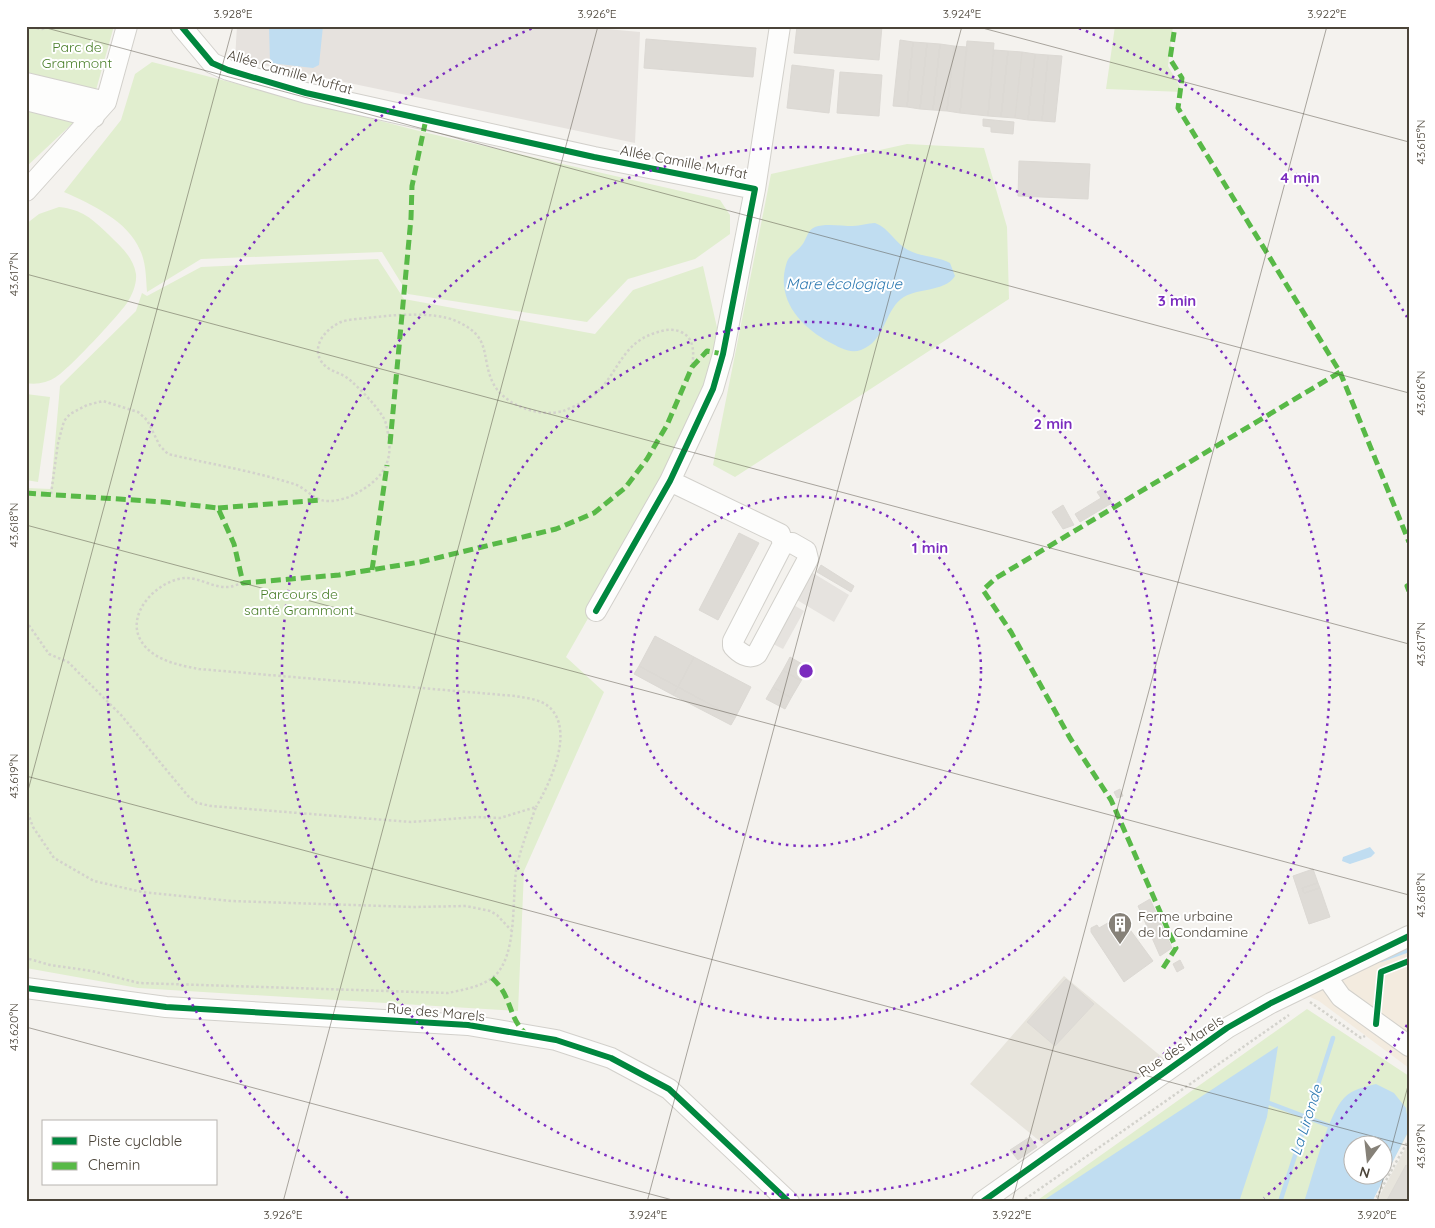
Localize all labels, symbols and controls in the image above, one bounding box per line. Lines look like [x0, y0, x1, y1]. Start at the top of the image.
text: 3.928°E [213, 6, 253, 21]
text: 3.926°E [577, 6, 617, 21]
text: 3.924°E [943, 6, 982, 21]
text: 3.922°E [1307, 6, 1347, 21]
park label: Parc de Grammont [42, 38, 112, 72]
street label: Allée Camille Muffat [225, 46, 355, 99]
text: 43.615°N [1413, 120, 1428, 164]
street label: Allée Camille Muffat [619, 141, 749, 183]
text: 4 min [1280, 168, 1320, 187]
text: 43.617°N [6, 252, 21, 296]
water label: Mare écologique [786, 274, 902, 293]
text: 3 min [1158, 291, 1196, 310]
text: 43.616°N [1413, 371, 1428, 415]
text: 2 min [1033, 414, 1073, 433]
text: 43.618°N [6, 503, 21, 547]
text: 1 min [912, 538, 948, 557]
park label: Parcours de santé Grammont [244, 585, 354, 619]
text: 43.617°N [1413, 622, 1428, 666]
centre of rings [797, 662, 815, 680]
text: 43.619°N [6, 753, 21, 799]
text: 43.618°N [1413, 873, 1428, 917]
place label: Ferme urbaine de la Condamine [1138, 907, 1248, 941]
building icon: Ferme urbaine de la Condamine [1107, 911, 1133, 945]
street label: Rue des Marels [386, 999, 486, 1025]
text: 43.620°N [6, 1003, 21, 1051]
street label: Rue des Marels [1135, 1011, 1227, 1081]
water label: La Lironde [1286, 1082, 1326, 1158]
legend [42, 1120, 218, 1186]
text: 43.619°N [1413, 1123, 1428, 1169]
text: Piste cyclable [88, 1131, 182, 1150]
north arrow [1342, 1136, 1392, 1186]
text: Chemin [88, 1155, 140, 1174]
text: N [1357, 1163, 1372, 1183]
text: 3.926°E [263, 1207, 303, 1222]
text: 3.924°E [629, 1207, 668, 1222]
text: 3.922°E [992, 1207, 1032, 1222]
text: 3.920°E [1357, 1207, 1397, 1222]

